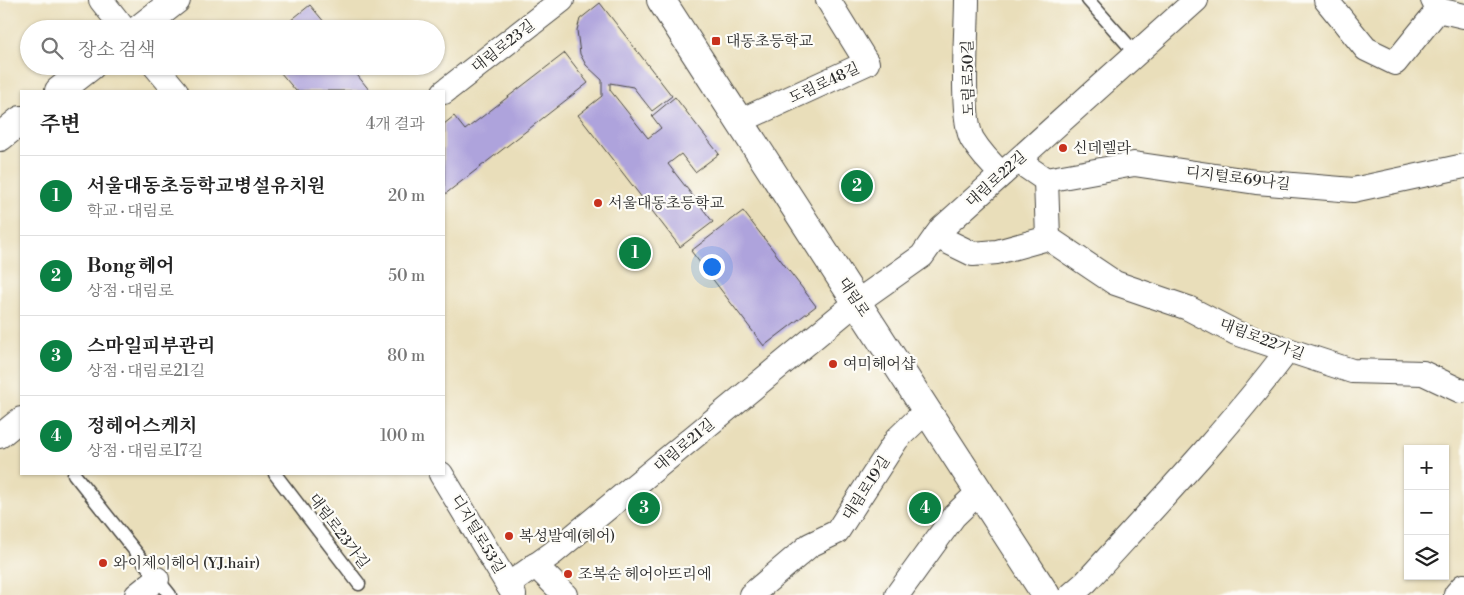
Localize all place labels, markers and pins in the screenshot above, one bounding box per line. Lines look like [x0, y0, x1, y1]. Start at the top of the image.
place label: 대동초등학교 [726, 32, 813, 51]
marker: 대동초등학교 [710, 35, 722, 47]
place label: 신데렐라 [1073, 139, 1131, 158]
marker: 신데렐라 [1057, 142, 1069, 154]
pin: 2 [841, 167, 873, 205]
place label: 서울대동초등학교 [608, 194, 724, 213]
marker: 서울대동초등학교 [592, 197, 604, 209]
pin: 1 [619, 234, 651, 272]
place label: 여미헤어샵 [843, 355, 916, 374]
marker: 여미헤어샵 [827, 358, 839, 370]
pin: 3 [628, 489, 660, 527]
pin: 4 [909, 489, 941, 527]
place label: 복성발예(헤어) [519, 527, 615, 546]
marker: 복성발예(헤어) [503, 530, 515, 542]
place label: 와이제이헤어 (YJ.hair) [113, 554, 260, 573]
marker: 와이제이헤어 (YJ.hair) [97, 557, 109, 569]
place label: 조복순 헤어아뜨리에 [578, 565, 712, 584]
marker: 조복순 헤어아뜨리에 [562, 568, 574, 580]

